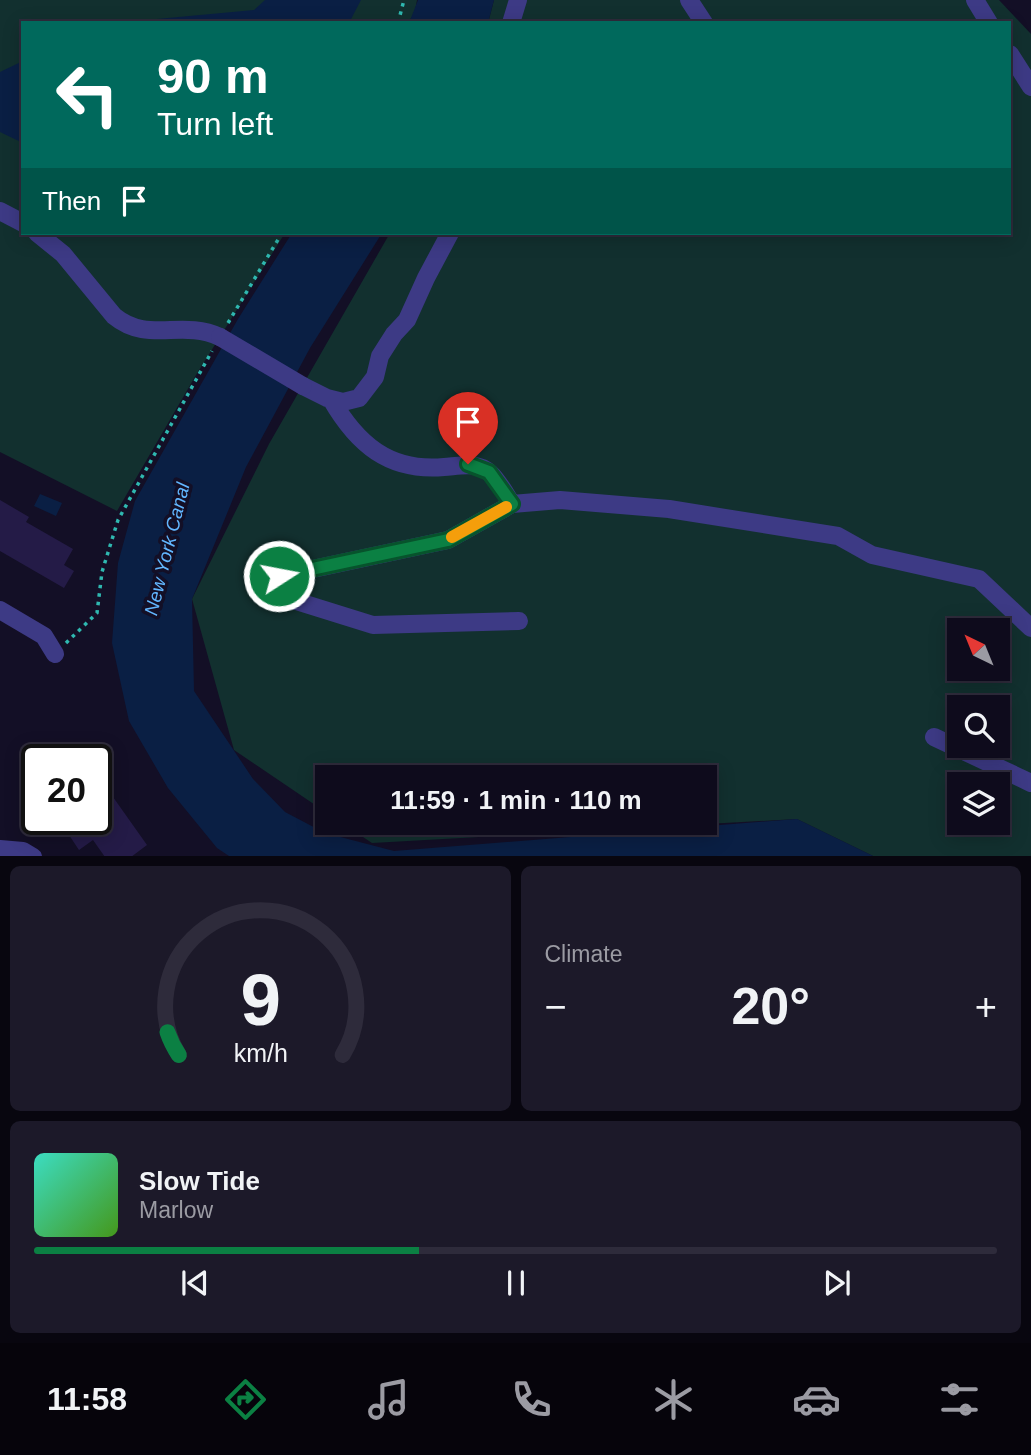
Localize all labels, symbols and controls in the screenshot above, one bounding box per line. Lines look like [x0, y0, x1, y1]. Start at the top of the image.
icon: left [42, 49, 133, 140]
text: 90 m [157, 49, 269, 103]
text: Turn left [157, 106, 273, 142]
icon: arrive [115, 182, 153, 220]
text: Then [42, 186, 101, 216]
pin [438, 392, 498, 464]
icon: arrive [449, 403, 487, 441]
water label: New York Canal [140, 480, 194, 617]
position arrow [242, 539, 316, 613]
north arrow [947, 618, 1010, 681]
map controls [947, 618, 1010, 835]
button: search [947, 695, 1010, 758]
speed limit sign: 20 [21, 744, 112, 835]
button: layers [947, 772, 1010, 835]
text: 11:59 · 1 min · 110 m [390, 785, 642, 815]
text: Climate [545, 941, 622, 967]
text: 9 [240, 959, 281, 1040]
text: 20° [731, 977, 810, 1035]
text: − [545, 986, 567, 1028]
text: + [975, 986, 997, 1028]
text: km/h [233, 1038, 287, 1066]
text: Slow Tide [139, 1166, 260, 1196]
text: Marlow [139, 1197, 213, 1223]
icon: previous [176, 1264, 214, 1302]
icon: pause [497, 1264, 535, 1302]
icon: next [818, 1264, 856, 1302]
icon: directions [221, 1375, 270, 1424]
icon: music [364, 1375, 413, 1424]
icon: phone [507, 1375, 556, 1424]
icon: climate [649, 1375, 698, 1424]
icon: car [792, 1375, 841, 1424]
icon: filters [935, 1375, 984, 1424]
text: 11:58 [47, 1381, 127, 1417]

